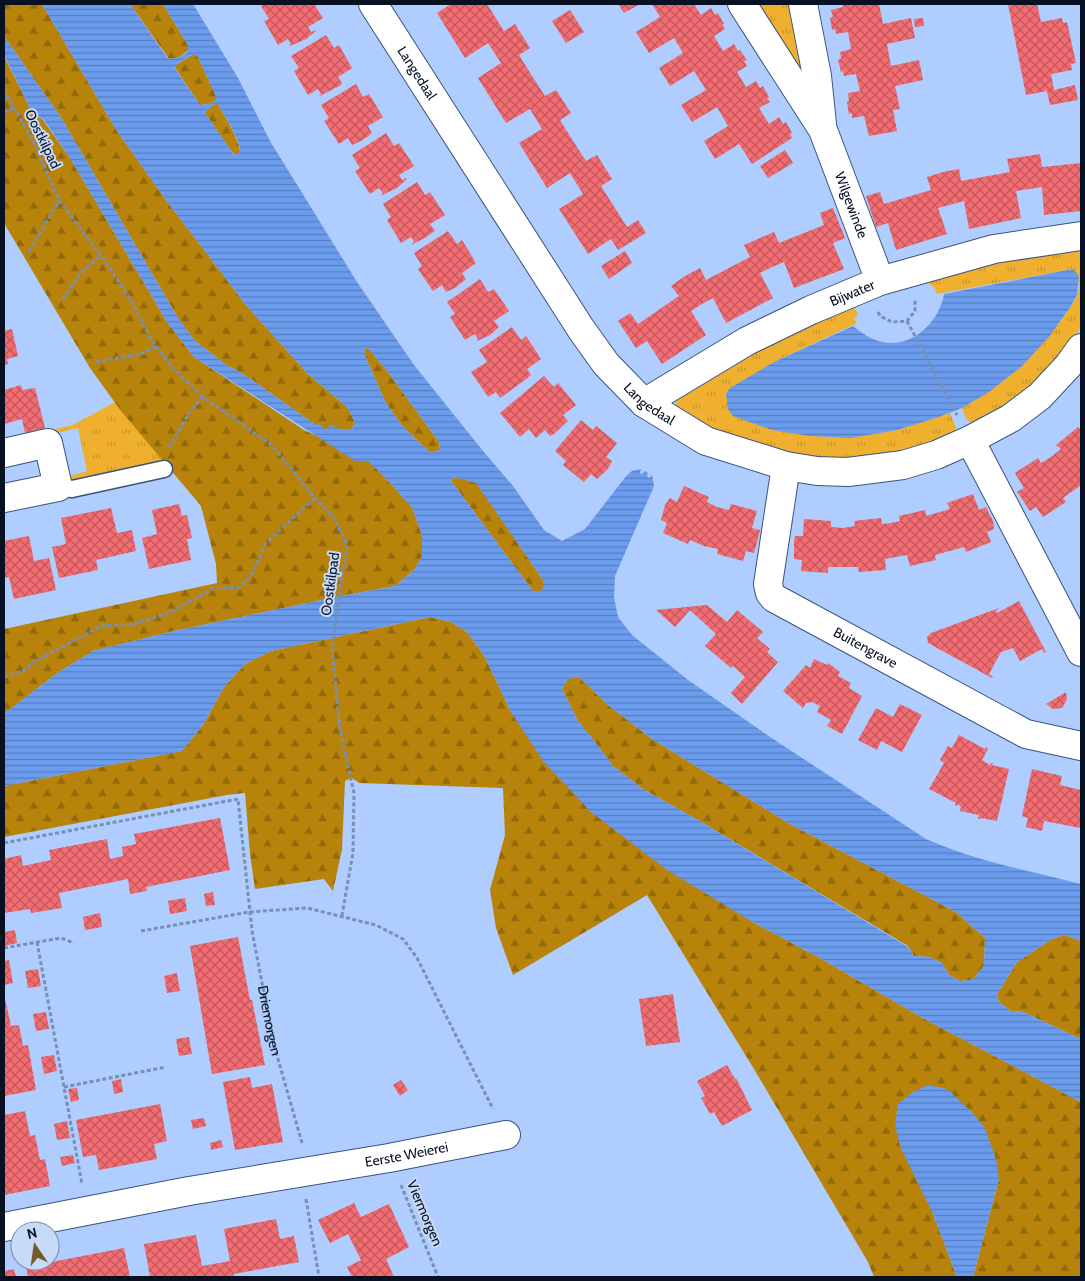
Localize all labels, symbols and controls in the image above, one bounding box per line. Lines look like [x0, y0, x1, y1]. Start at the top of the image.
street label: Langedaal [393, 43, 441, 104]
street label: Oostkilpad [21, 106, 65, 172]
street label: Wilgewinde [831, 169, 872, 241]
street label: Bijwater [827, 275, 878, 310]
street label: Langedaal [620, 378, 679, 429]
street label: Oostkilpad [317, 551, 343, 617]
street label: Buitengrave [830, 623, 901, 672]
street label: Driemorgen [254, 984, 286, 1058]
street label: Eerste Weierei [364, 1138, 450, 1171]
street label: Viermorgen [403, 1177, 447, 1249]
north arrow [10, 1221, 60, 1271]
text: N [25, 1223, 39, 1243]

